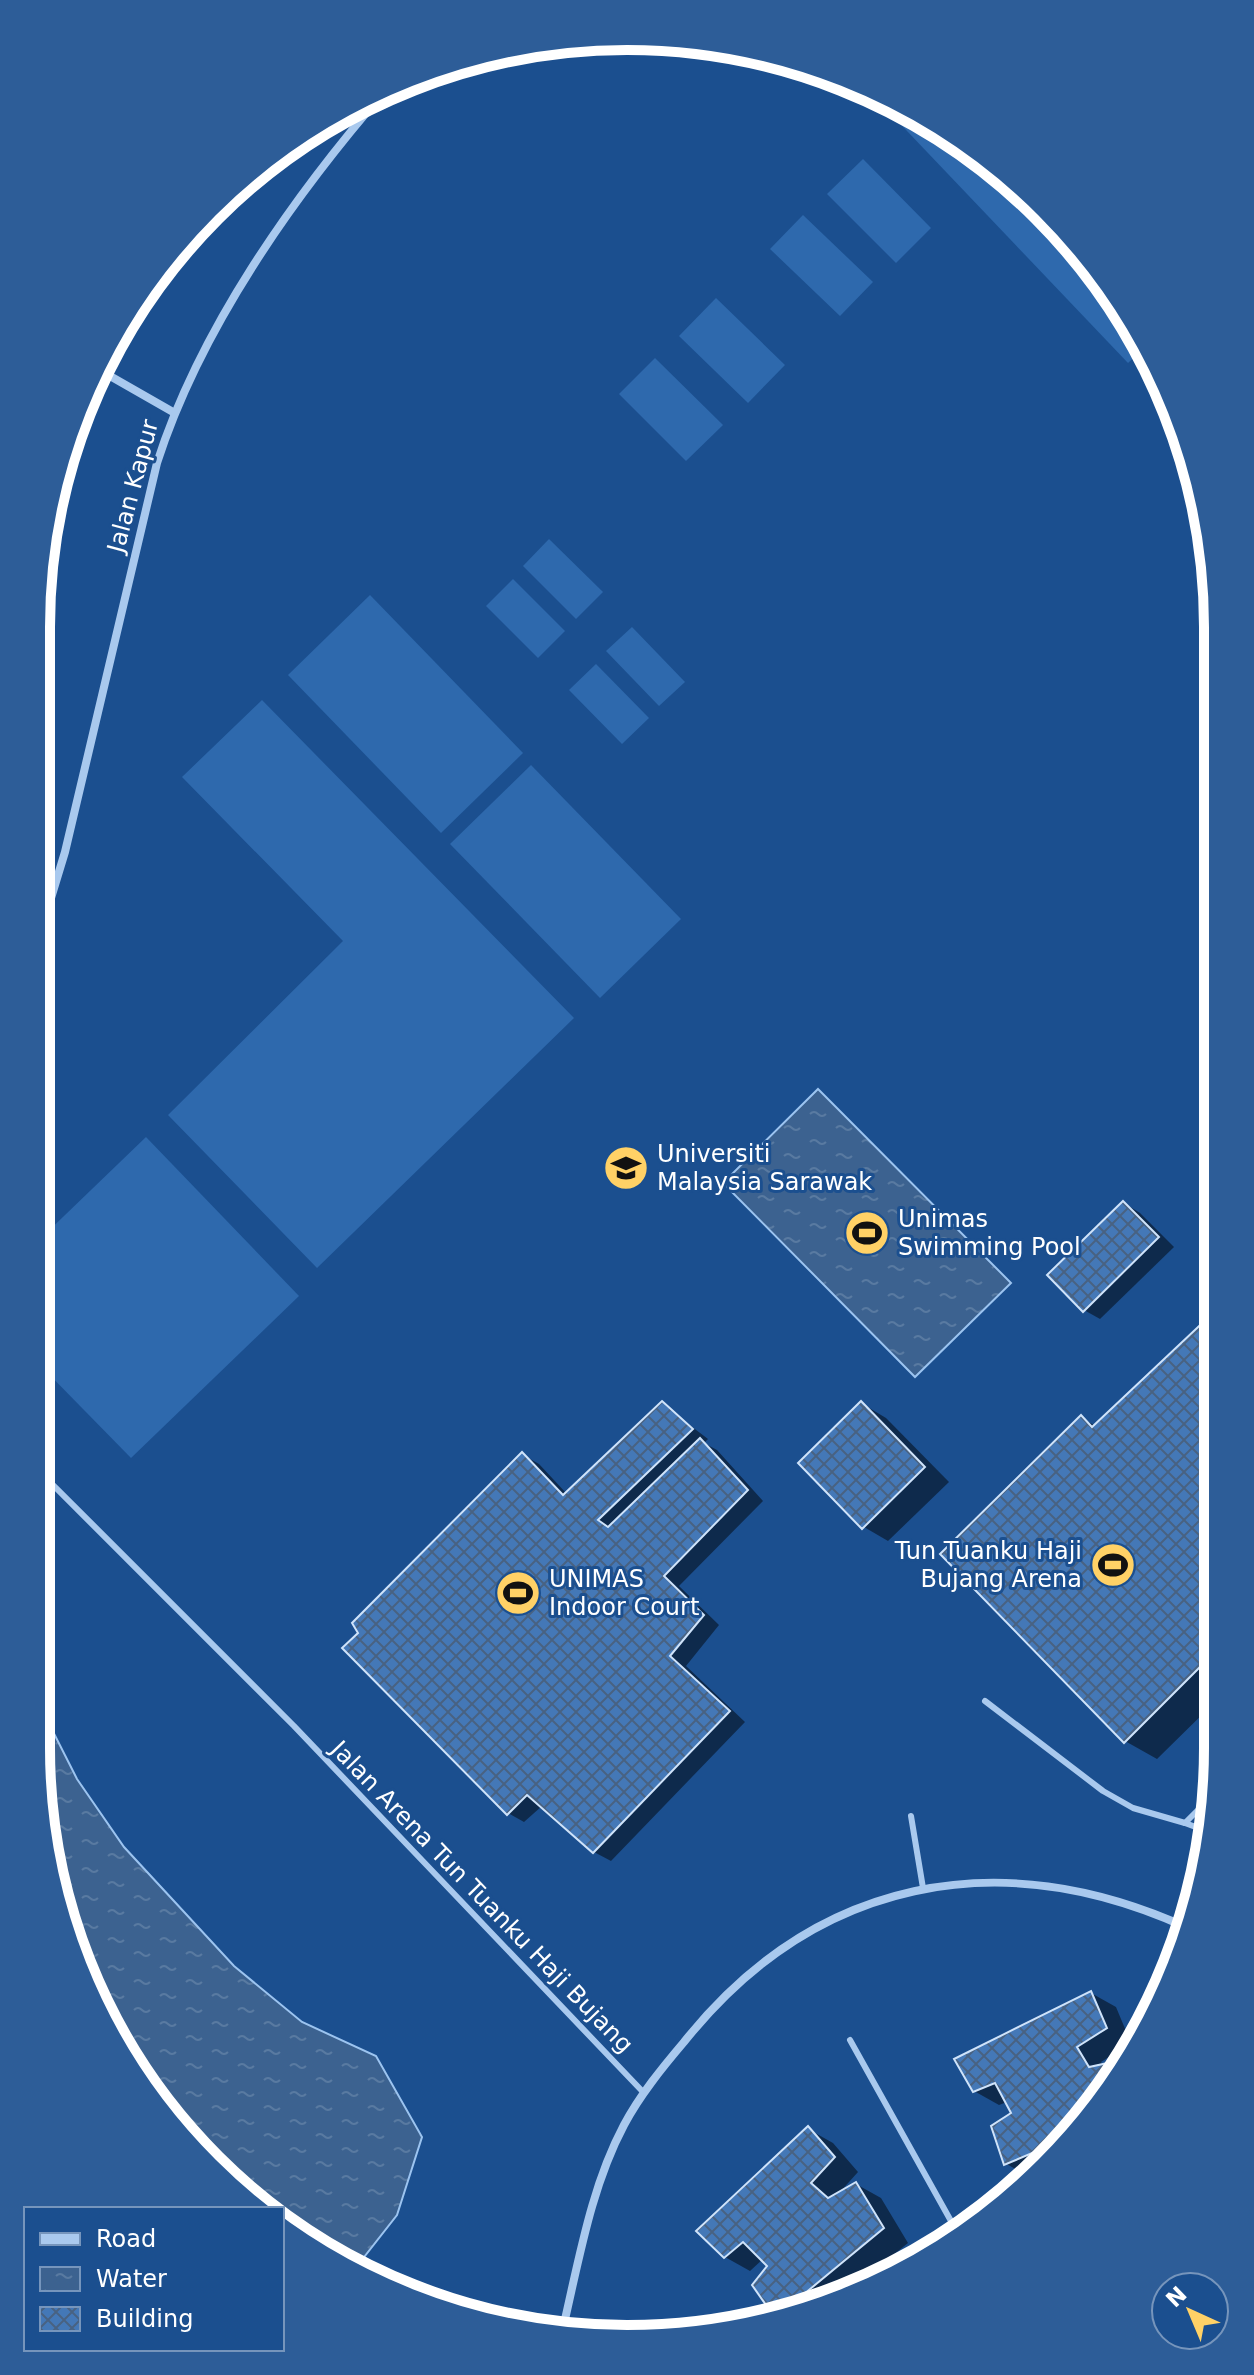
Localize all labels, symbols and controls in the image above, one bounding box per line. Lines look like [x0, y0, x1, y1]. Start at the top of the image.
street label: Jalan Kapur [101, 416, 164, 557]
place label: Universiti Malaysia Sarawak [657, 1140, 872, 1196]
school or university icon: Universiti Malaysia Sarawak [602, 1144, 650, 1192]
place label: Unimas Swimming Pool [898, 1205, 1081, 1261]
sports icon: Unimas Swimming Pool [843, 1209, 891, 1257]
place label: Tun Tuanku Haji Bujang Arena [894, 1537, 1082, 1593]
sports icon: Tun Tuanku Haji Bujang Arena [1089, 1541, 1137, 1589]
place label: UNIMAS Indoor Court [549, 1565, 699, 1621]
sports icon: UNIMAS Indoor Court [494, 1569, 542, 1617]
street label: Jalan Arena Tun Tuanku Haji Bujang [324, 1734, 639, 2059]
legend [24, 2207, 284, 2351]
text: Road [96, 2225, 156, 2253]
text: Water [96, 2265, 167, 2293]
north arrow [1150, 2271, 1230, 2351]
text: N [1161, 2282, 1192, 2312]
text: Building [96, 2305, 193, 2333]

